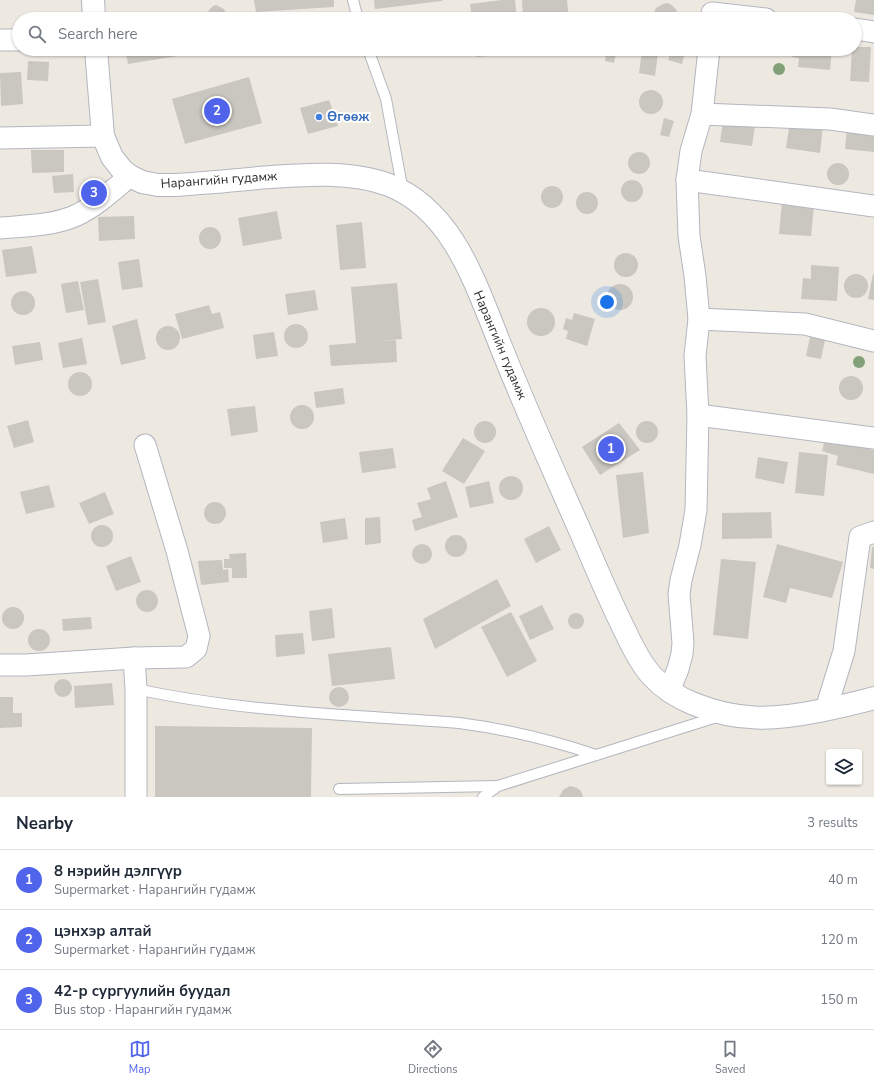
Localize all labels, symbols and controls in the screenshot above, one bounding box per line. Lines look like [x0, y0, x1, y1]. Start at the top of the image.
search box [12, 12, 862, 56]
icon: search [26, 23, 48, 45]
text: Search here [58, 24, 138, 44]
pin: 2 [204, 96, 230, 126]
place label: Өгөөж [327, 108, 369, 126]
marker: Өгөөж [314, 112, 324, 122]
street label: Нарангийн гудамж [160, 167, 279, 193]
pin: 3 [81, 178, 107, 208]
street label: Нарангийн гудамж [469, 288, 531, 403]
your location [597, 292, 617, 312]
pin: 1 [598, 434, 624, 464]
map controls [826, 749, 862, 785]
button: layers [826, 749, 862, 785]
text: Nearby [16, 812, 73, 835]
text: 3 results [807, 814, 858, 832]
text: 8 нэрийн дэлгүүр [54, 861, 182, 881]
text: 1 [25, 871, 33, 889]
text: 40 m [828, 871, 858, 889]
text: Supermarket · Нарангийн гудамж [54, 881, 255, 899]
text: цэнхэр алтай [54, 921, 152, 941]
text: 2 [25, 931, 33, 949]
text: 120 m [820, 931, 858, 949]
text: Supermarket · Нарангийн гудамж [54, 941, 255, 959]
text: 42-р сургуулийн буудал [54, 981, 231, 1001]
text: 3 [25, 991, 33, 1009]
text: 150 m [820, 991, 858, 1009]
text: Bus stop · Нарангийн гудамж [54, 1001, 232, 1019]
tab: Map [129, 1038, 151, 1077]
tab: Directions [408, 1038, 458, 1077]
tab: Saved [715, 1038, 745, 1077]

